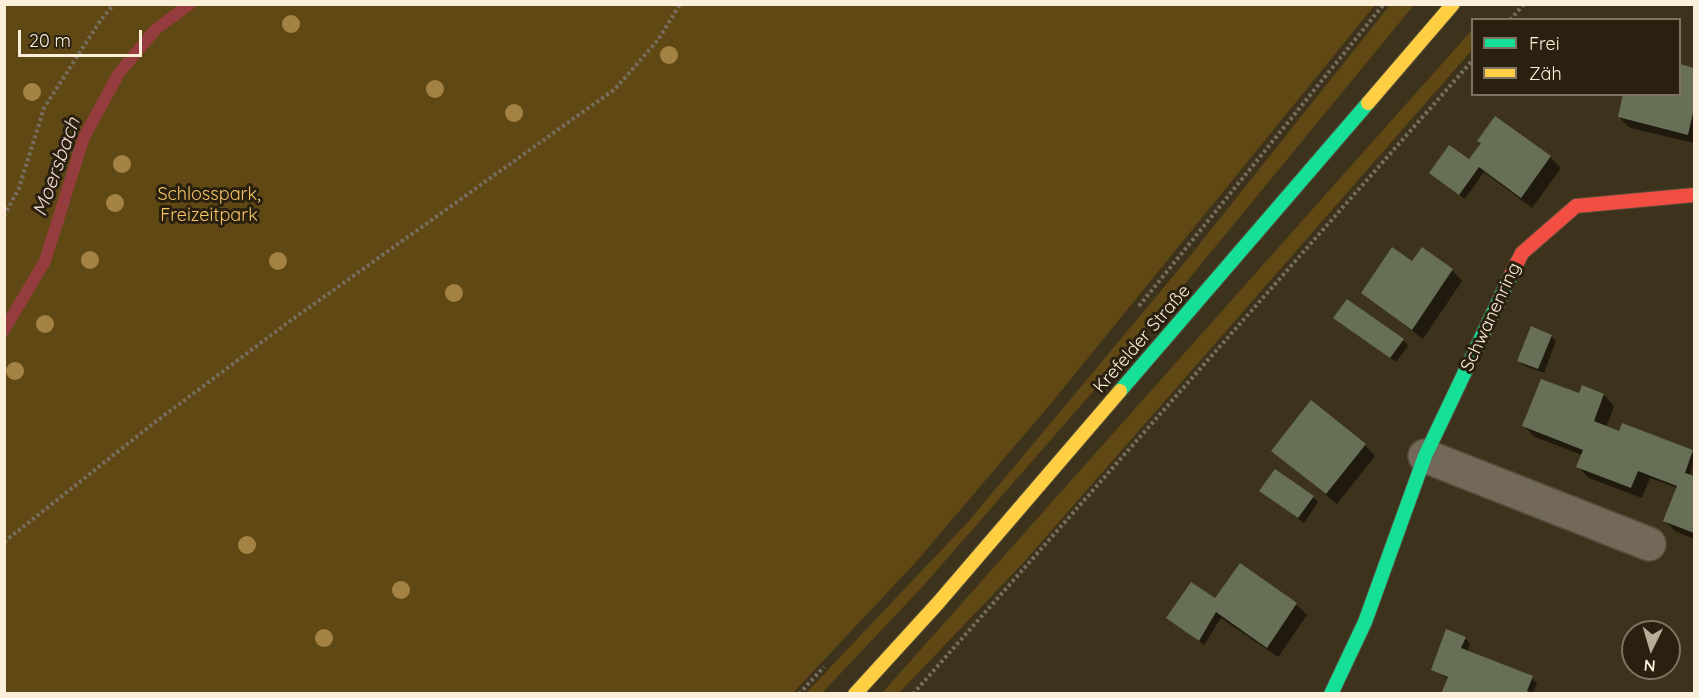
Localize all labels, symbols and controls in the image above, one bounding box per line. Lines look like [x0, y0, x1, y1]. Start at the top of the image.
scale bar [21, 18, 146, 56]
legend [1471, 18, 1681, 96]
text: 20 m [29, 29, 71, 52]
text: Frei [1529, 32, 1560, 55]
text: Zäh [1529, 62, 1562, 85]
water label: Moersbach [28, 115, 86, 219]
park label: Schlosspark, Freizeitpark [157, 184, 261, 226]
street label: Schwanenring [1456, 259, 1526, 375]
street label: Krefelder Straße [1089, 280, 1195, 398]
north arrow [1621, 620, 1681, 680]
text: N [1643, 655, 1656, 676]

